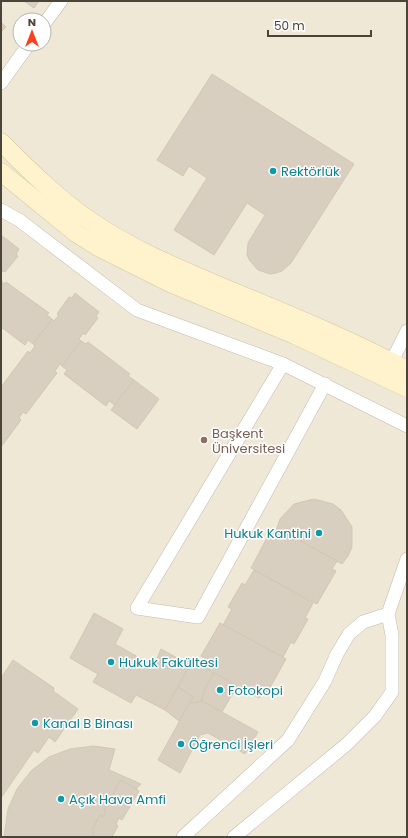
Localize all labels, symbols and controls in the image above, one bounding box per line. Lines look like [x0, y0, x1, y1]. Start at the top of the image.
north arrow [12, 12, 52, 52]
scale bar [268, 12, 371, 38]
text: N [28, 14, 36, 30]
text: 50 m [274, 17, 305, 34]
place label: Rektörlük [281, 162, 340, 181]
marker: Rektörlük [268, 166, 278, 176]
place label: Başkent Üniversitesi [212, 424, 285, 458]
marker: Başkent Üniversitesi [199, 435, 209, 445]
place label: Hukuk Kantini [224, 524, 311, 543]
marker: Hukuk Kantini [314, 528, 324, 538]
place label: Hukuk Fakültesi [119, 653, 218, 672]
marker: Hukuk Fakültesi [106, 657, 116, 667]
place label: Fotokopi [228, 681, 283, 700]
marker: Fotokopi [215, 685, 225, 695]
place label: Kanal B Binası [43, 714, 133, 733]
marker: Kanal B Binası [30, 718, 40, 728]
place label: Öğrenci İşleri [189, 735, 273, 754]
marker: Öğrenci İşleri [176, 739, 186, 749]
place label: Açık Hava Amfi [69, 790, 166, 809]
marker: Açık Hava Amfi [56, 794, 66, 804]

